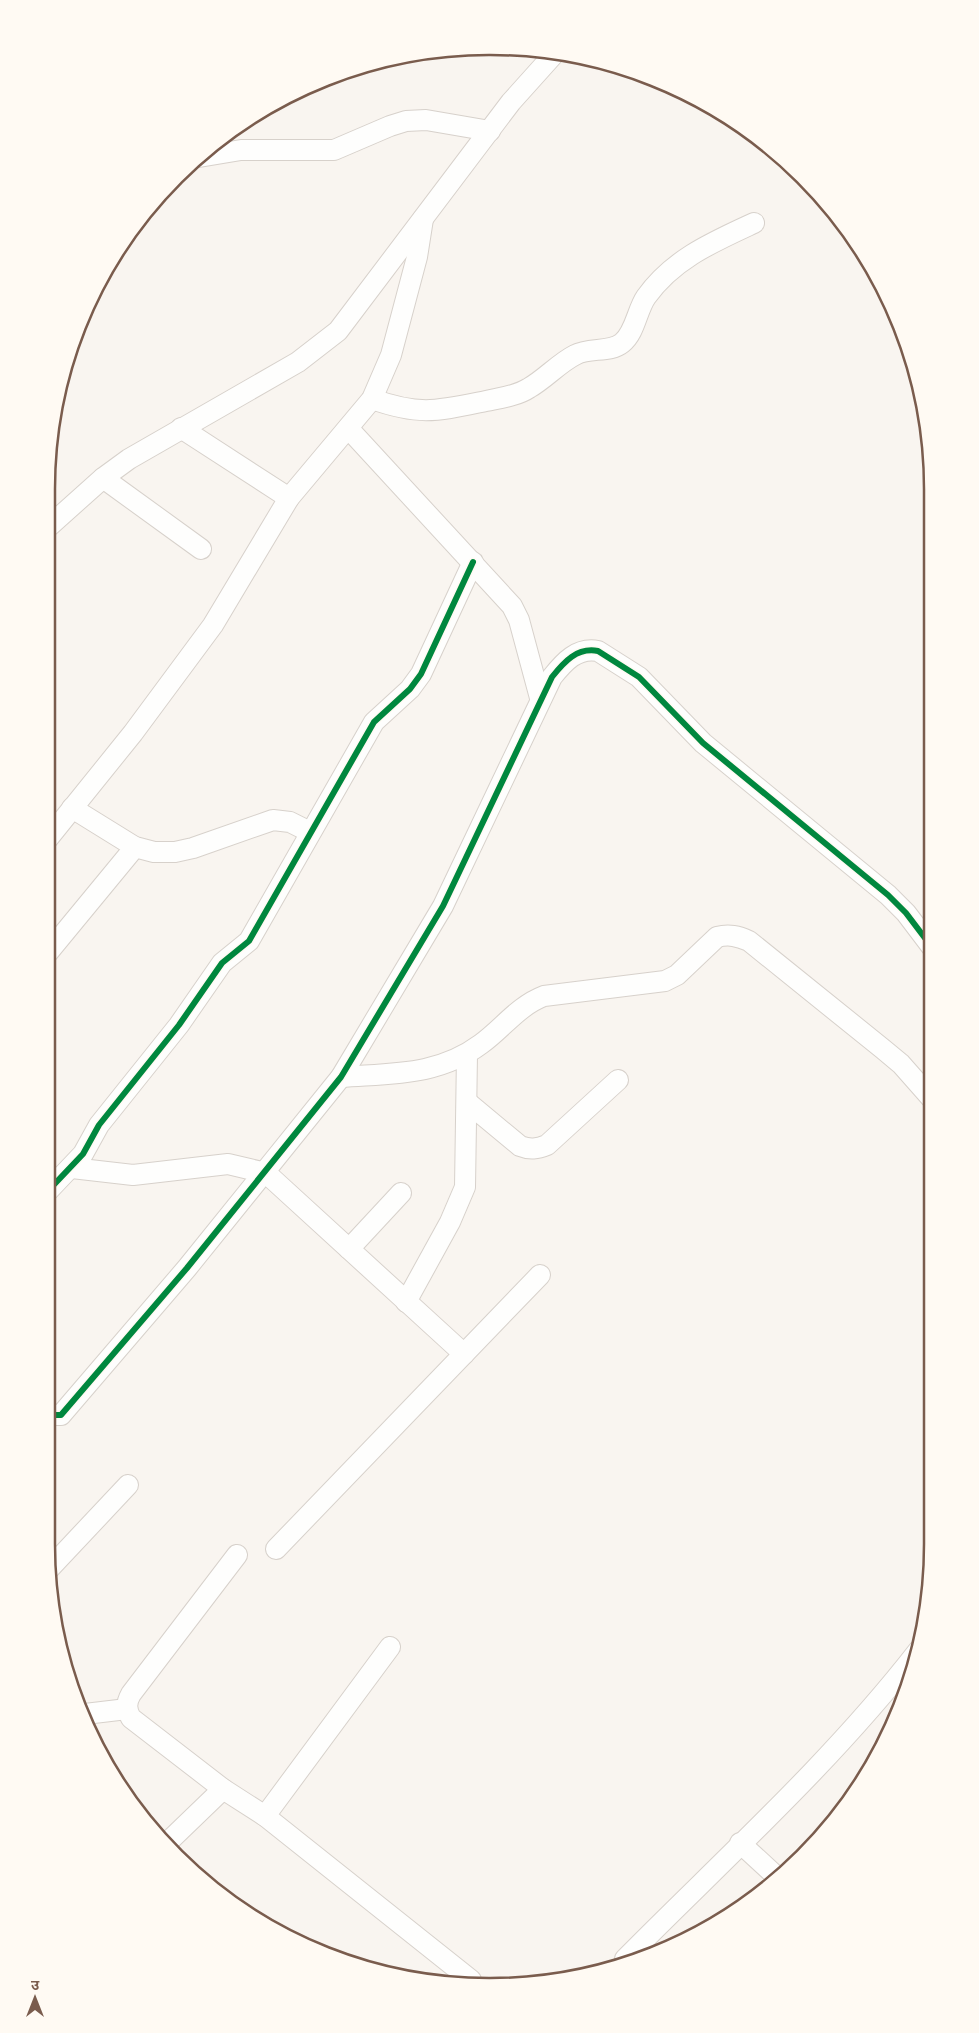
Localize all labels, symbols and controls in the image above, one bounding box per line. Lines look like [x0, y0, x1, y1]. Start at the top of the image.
north arrow [10, 1973, 60, 2023]
text: उ [31, 1976, 40, 1993]

